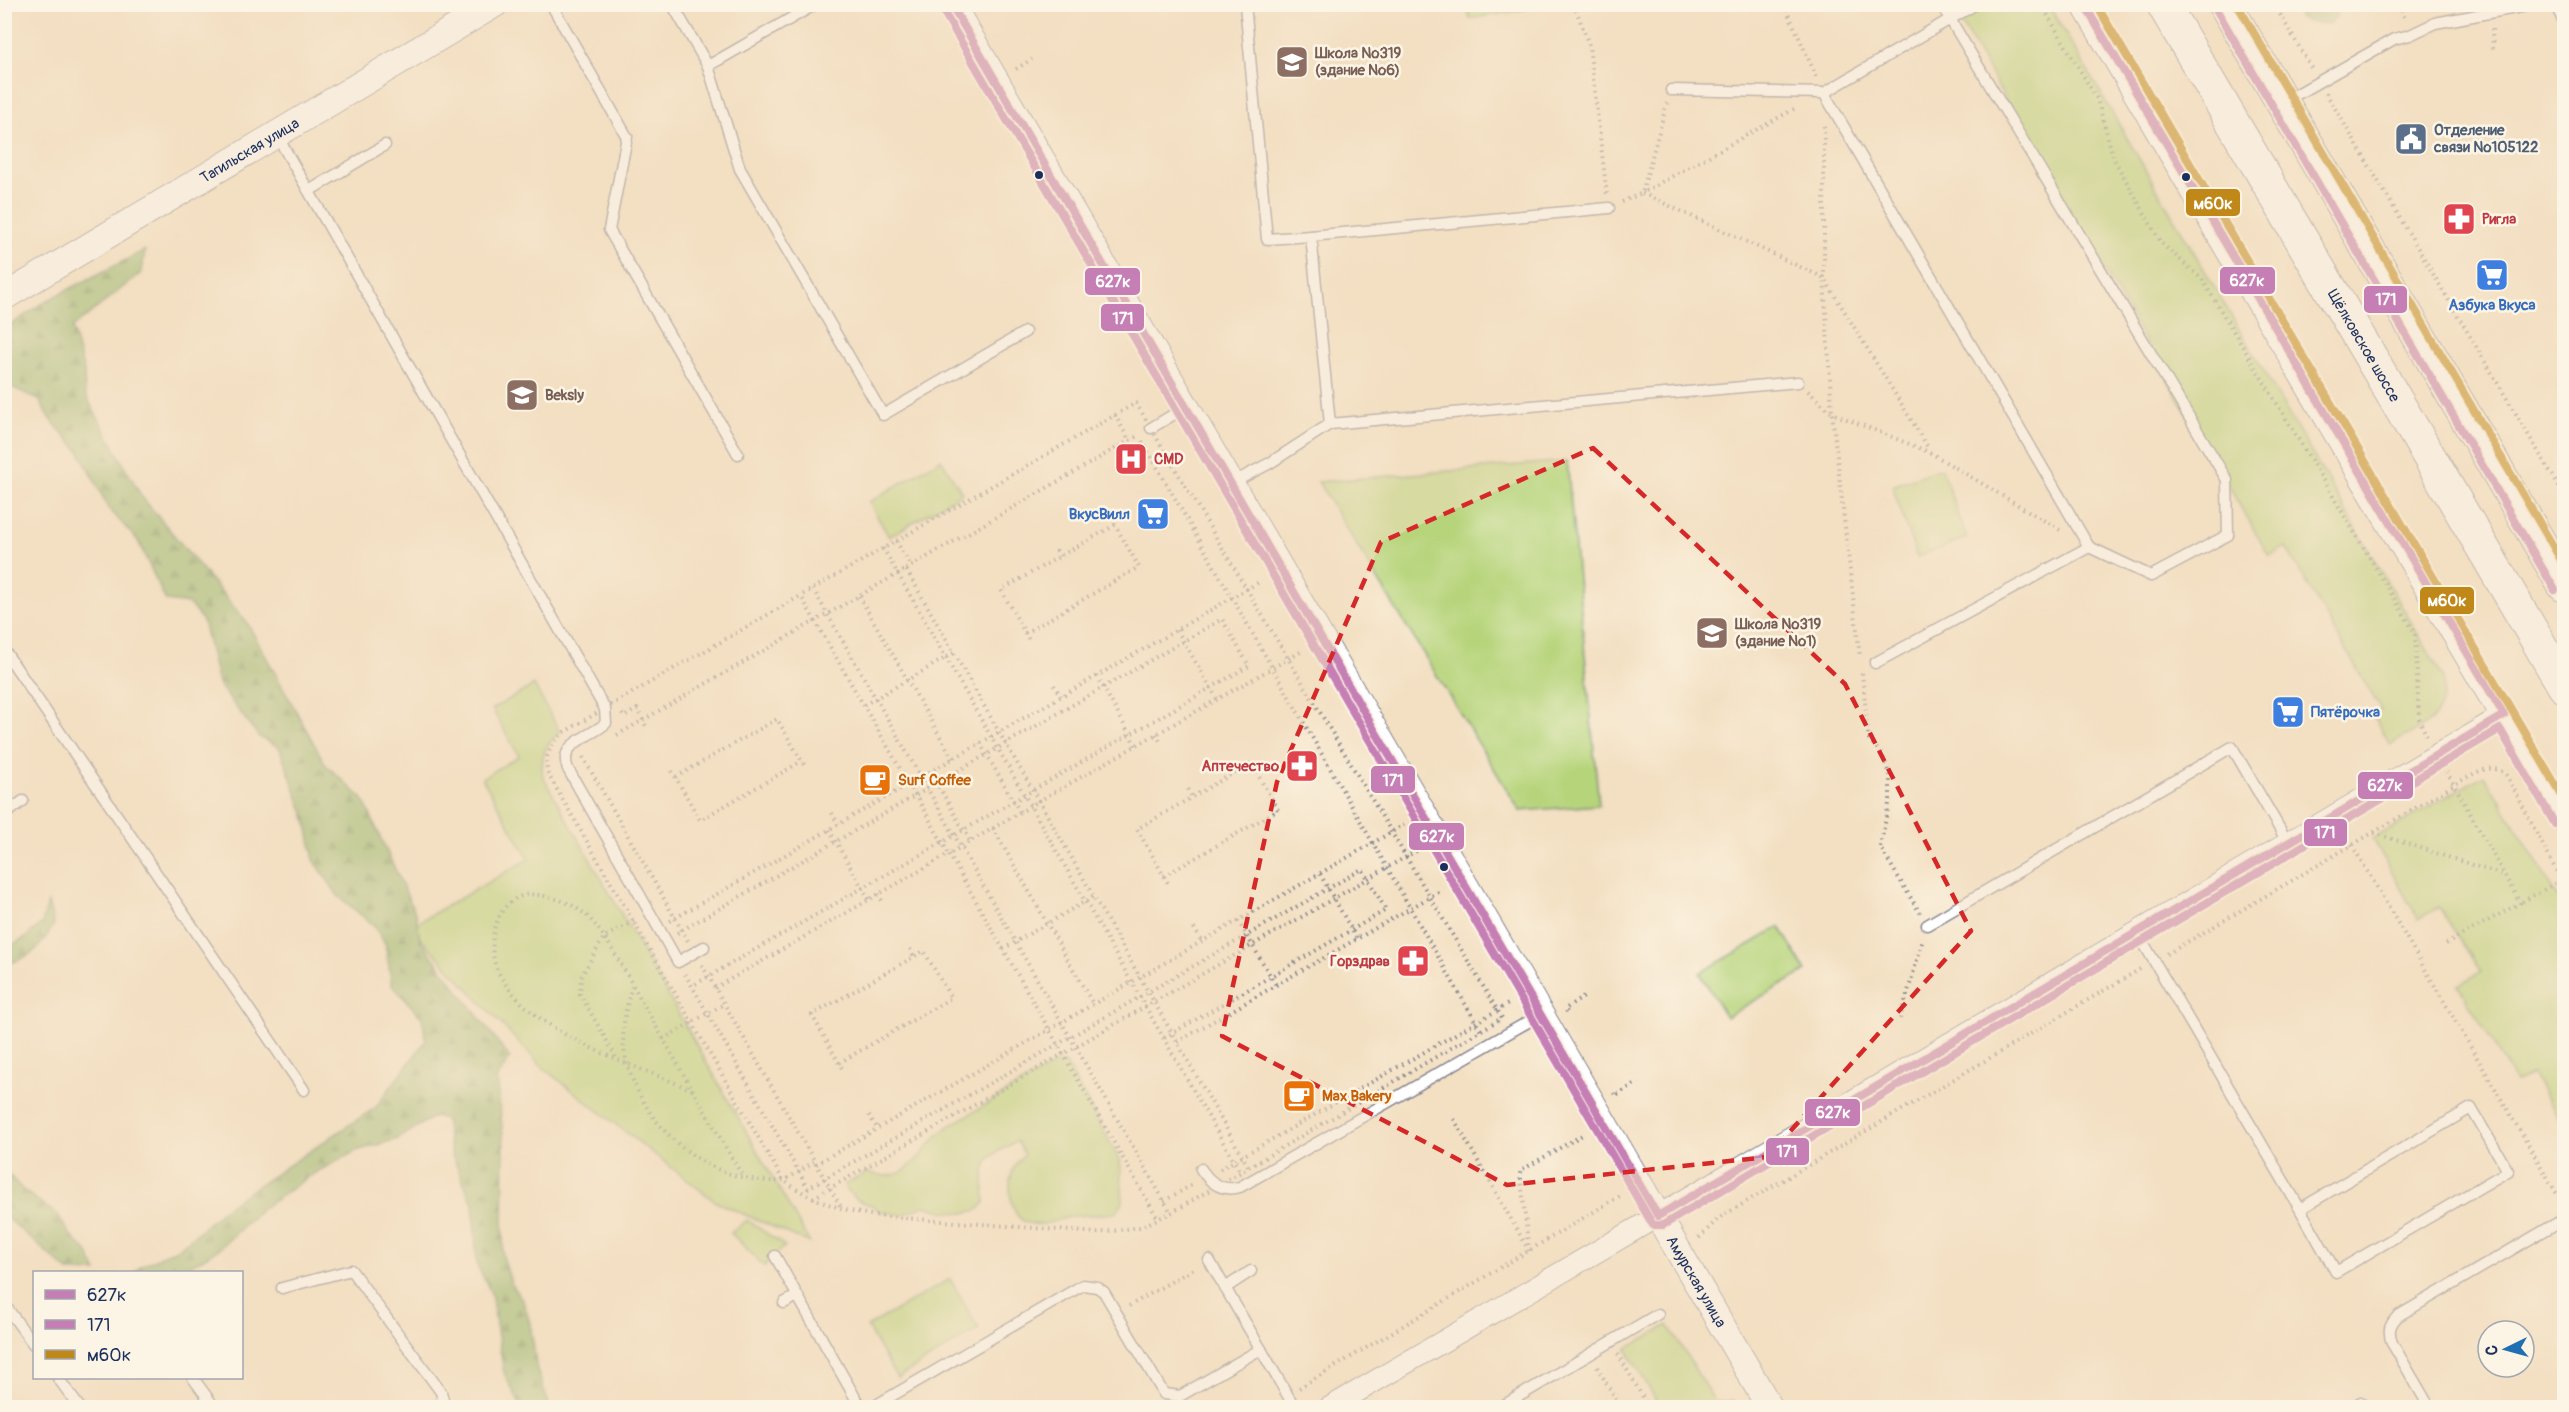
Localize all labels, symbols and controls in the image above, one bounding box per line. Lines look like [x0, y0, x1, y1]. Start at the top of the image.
school or university icon: Школа №319 (здание №6) [1274, 44, 1310, 80]
place label: Школа №319 (здание №6) [1314, 44, 1402, 80]
street label: Тагильская улица [197, 114, 303, 187]
public building icon: Отделение связи №105122 [2393, 121, 2429, 157]
place label: Отделение связи №105122 [2433, 121, 2538, 157]
unlabelled marker [1033, 169, 1045, 181]
unlabelled marker [2180, 171, 2192, 183]
line badge: м60к [2185, 188, 2241, 217]
text: м60к [2193, 194, 2233, 214]
pharmacy icon: Ригла [2441, 201, 2477, 237]
place label: Ригла [2482, 210, 2516, 229]
supermarket icon: Азбука Вкуса [2474, 257, 2510, 293]
line badge: 627к [2219, 266, 2276, 295]
line badge: 627к [1084, 267, 1141, 296]
text: 627к [2230, 271, 2264, 291]
text: 627к [1096, 272, 1130, 292]
street label: Щёлковское шоссе [2323, 285, 2405, 406]
line badge: 171 [2363, 285, 2408, 314]
text: 171 [2376, 290, 2396, 310]
place label: Азбука Вкуса [2448, 296, 2536, 315]
line badge: 171 [1100, 303, 1145, 332]
text: 171 [1113, 309, 1133, 329]
school or university icon: Beksly [504, 377, 540, 413]
place label: Beksly [545, 386, 584, 405]
hospital icon: CMD [1113, 441, 1149, 477]
place label: CMD [1154, 450, 1184, 469]
supermarket icon: ВкусВилл [1135, 496, 1171, 532]
place label: ВкусВилл [1069, 505, 1130, 524]
line badge: м60к [2419, 586, 2475, 615]
text: м60к [2427, 591, 2467, 611]
school or university icon: Школа №319 (здание №1) [1694, 615, 1730, 651]
place label: Школа №319 (здание №1) [1734, 615, 1822, 651]
supermarket icon: Пятёрочка [2270, 694, 2306, 730]
place label: Пятёрочка [2311, 703, 2380, 722]
pharmacy icon: Аптечество [1284, 748, 1320, 784]
place label: Аптечество [1201, 757, 1279, 776]
cafe icon: Surf Coffee [857, 762, 893, 798]
line badge: 171 [1370, 765, 1416, 794]
place label: Surf Coffee [898, 771, 972, 790]
text: 171 [1383, 771, 1403, 791]
line badge: 627к [2357, 771, 2414, 800]
text: 627к [2368, 776, 2402, 796]
line badge: 171 [2303, 818, 2348, 847]
line badge: 627к [1408, 822, 1465, 851]
text: 171 [2315, 823, 2335, 843]
text: 627к [1420, 827, 1454, 847]
unlabelled marker [1438, 861, 1450, 873]
pharmacy icon: Горздрав [1395, 943, 1431, 979]
place label: Горздрав [1330, 952, 1390, 971]
cafe icon: Max Bakery [1281, 1078, 1317, 1114]
place label: Max Bakery [1322, 1087, 1392, 1106]
line badge: 627к [1804, 1098, 1861, 1127]
text: 627к [1816, 1103, 1850, 1123]
line badge: 171 [1765, 1137, 1810, 1166]
text: 171 [1777, 1142, 1797, 1162]
street label: Амурская улица [1662, 1232, 1730, 1331]
legend [33, 1271, 243, 1379]
text: 627к [87, 1284, 126, 1307]
text: 171 [87, 1314, 111, 1337]
north arrow [2476, 1319, 2536, 1379]
text: м60к [87, 1344, 131, 1367]
text: С [2482, 1344, 2502, 1356]

